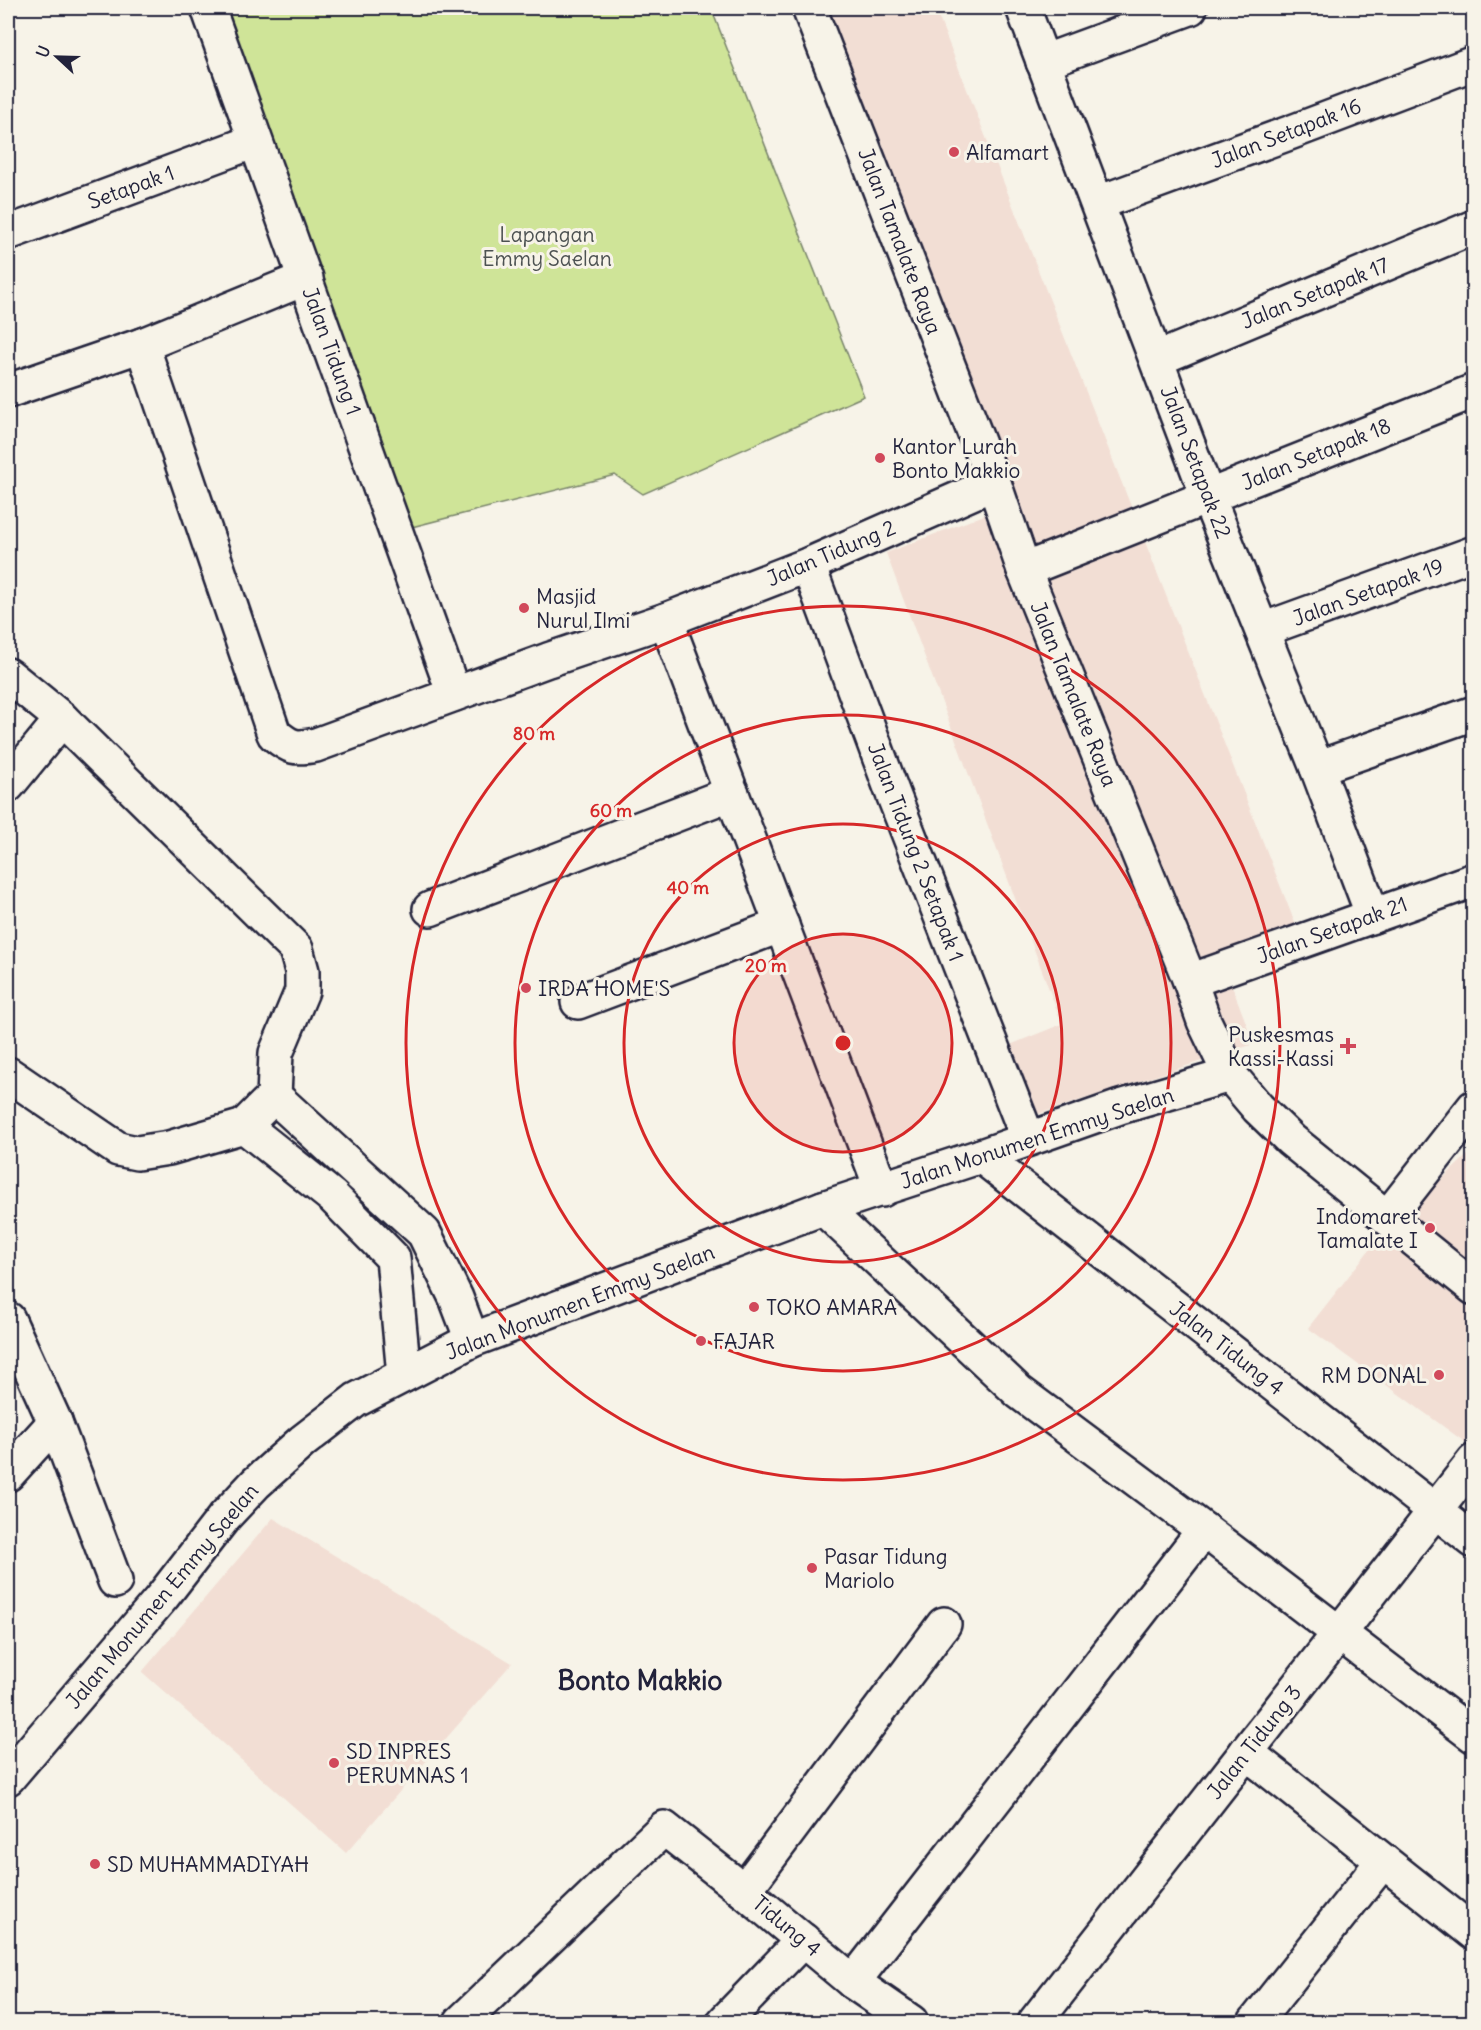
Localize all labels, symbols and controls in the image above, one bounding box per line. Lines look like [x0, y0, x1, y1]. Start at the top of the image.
north arrow [27, 27, 87, 87]
text: U [32, 43, 54, 60]
street label: Jalan Setapak 16 [1207, 92, 1365, 174]
place label: Alfamart [966, 139, 1049, 166]
street label: Jalan Tamalate Raya [852, 144, 948, 338]
marker: Alfamart [947, 145, 961, 159]
street label: Setapak 1 [84, 159, 178, 215]
park label: Lapangan Emmy Saelan [482, 221, 612, 272]
street label: Jalan Setapak 17 [1237, 251, 1393, 335]
street label: Jalan Tidung 1 [296, 283, 368, 419]
street label: Jalan Setapak 22 [1155, 382, 1237, 542]
street label: Jalan Setapak 18 [1237, 412, 1395, 496]
place label: Kantor Lurah Bonto Makkio [892, 433, 1020, 484]
marker: Kantor Lurah Bonto Makkio [873, 451, 887, 465]
street label: Jalan Tidung 2 [763, 514, 899, 592]
street label: Jalan Setapak 19 [1289, 552, 1447, 632]
place label: Masjid Nurul Ilmi [536, 583, 630, 634]
street label: Jalan Tamalate Raya [1025, 597, 1123, 791]
marker: Masjid Nurul Ilmi [517, 601, 531, 615]
text: 80 m [513, 722, 555, 745]
street label: Jalan Tidung 2 Setapak 1 [862, 739, 970, 965]
text: 60 m [590, 799, 632, 822]
text: 40 m [667, 876, 709, 899]
street label: Jalan Setapak 21 [1253, 890, 1411, 970]
text: 20 m [745, 954, 787, 977]
place label: IRDA HOME'S [538, 975, 670, 1002]
marker: IRDA HOME'S [519, 981, 533, 995]
place label: Puskesmas Kassi-Kassi [1228, 1021, 1334, 1072]
centre of rings [833, 1033, 853, 1053]
marker: Puskesmas Kassi-Kassi [1339, 1037, 1357, 1055]
street label: Jalan Monumen Emmy Saelan [897, 1081, 1177, 1195]
place label: Indomaret Tamalate I [1316, 1203, 1418, 1254]
marker: Indomaret Tamalate I [1423, 1221, 1437, 1235]
street label: Jalan Monumen Emmy Saelan [442, 1238, 718, 1366]
place label: TOKO AMARA [766, 1294, 897, 1321]
street label: Jalan Tidung 4 [1164, 1295, 1290, 1401]
marker: TOKO AMARA [747, 1300, 761, 1314]
place label: FAJAR [713, 1328, 775, 1355]
marker: FAJAR [694, 1334, 708, 1348]
place label: RM DONAL [1321, 1362, 1427, 1389]
marker: RM DONAL [1432, 1368, 1446, 1382]
street label: Jalan Monumen Emmy Saelan [60, 1478, 264, 1714]
place label: Pasar Tidung Mariolo [824, 1543, 947, 1594]
marker: Pasar Tidung Mariolo [805, 1561, 819, 1575]
district label: Bonto Makkio [558, 1663, 722, 1697]
street label: Jalan Tidung 3 [1201, 1679, 1307, 1805]
place label: SD INPRES PERUMNAS 1 [346, 1738, 469, 1789]
marker: SD INPRES PERUMNAS 1 [327, 1756, 341, 1770]
place label: SD MUHAMMADIYAH [107, 1851, 309, 1878]
marker: SD MUHAMMADIYAH [88, 1857, 102, 1871]
street label: Tidung 4 [747, 1890, 827, 1962]

